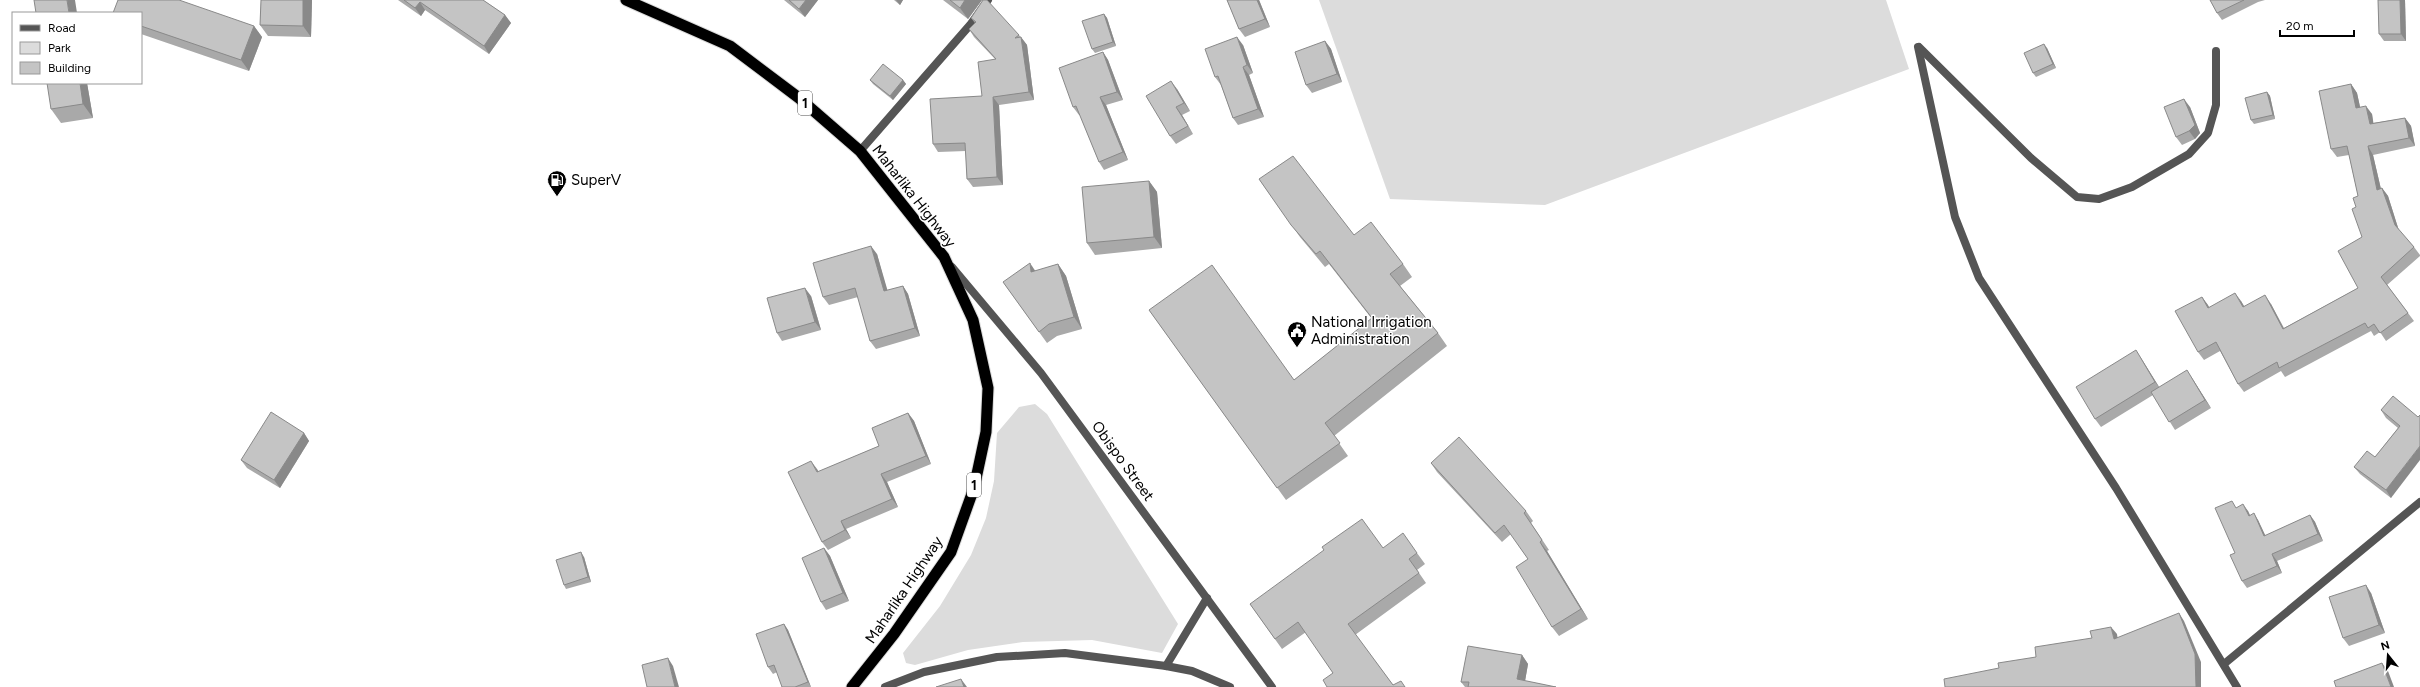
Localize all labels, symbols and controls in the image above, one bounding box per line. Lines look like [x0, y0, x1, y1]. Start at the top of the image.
legend [12, 12, 142, 84]
scale bar [2280, 12, 2354, 38]
text: 20 m [2286, 19, 2314, 33]
text: Road [48, 21, 76, 35]
text: Park [48, 41, 71, 55]
text: Building [48, 61, 91, 75]
road number: 1 [798, 91, 812, 115]
street label: Maharlika Highway [868, 141, 960, 251]
fuel station icon: SuperV [546, 169, 568, 197]
place label: SuperV [571, 171, 622, 189]
place label: National Irrigation Administration [1311, 313, 1432, 348]
public building icon: National Irrigation Administration [1286, 320, 1308, 348]
street label: Obispo Street [1088, 418, 1158, 505]
road number: 1 [967, 473, 981, 497]
street label: Maharlika Highway [861, 533, 947, 647]
north arrow [2368, 635, 2408, 675]
text: N [2379, 638, 2391, 653]

